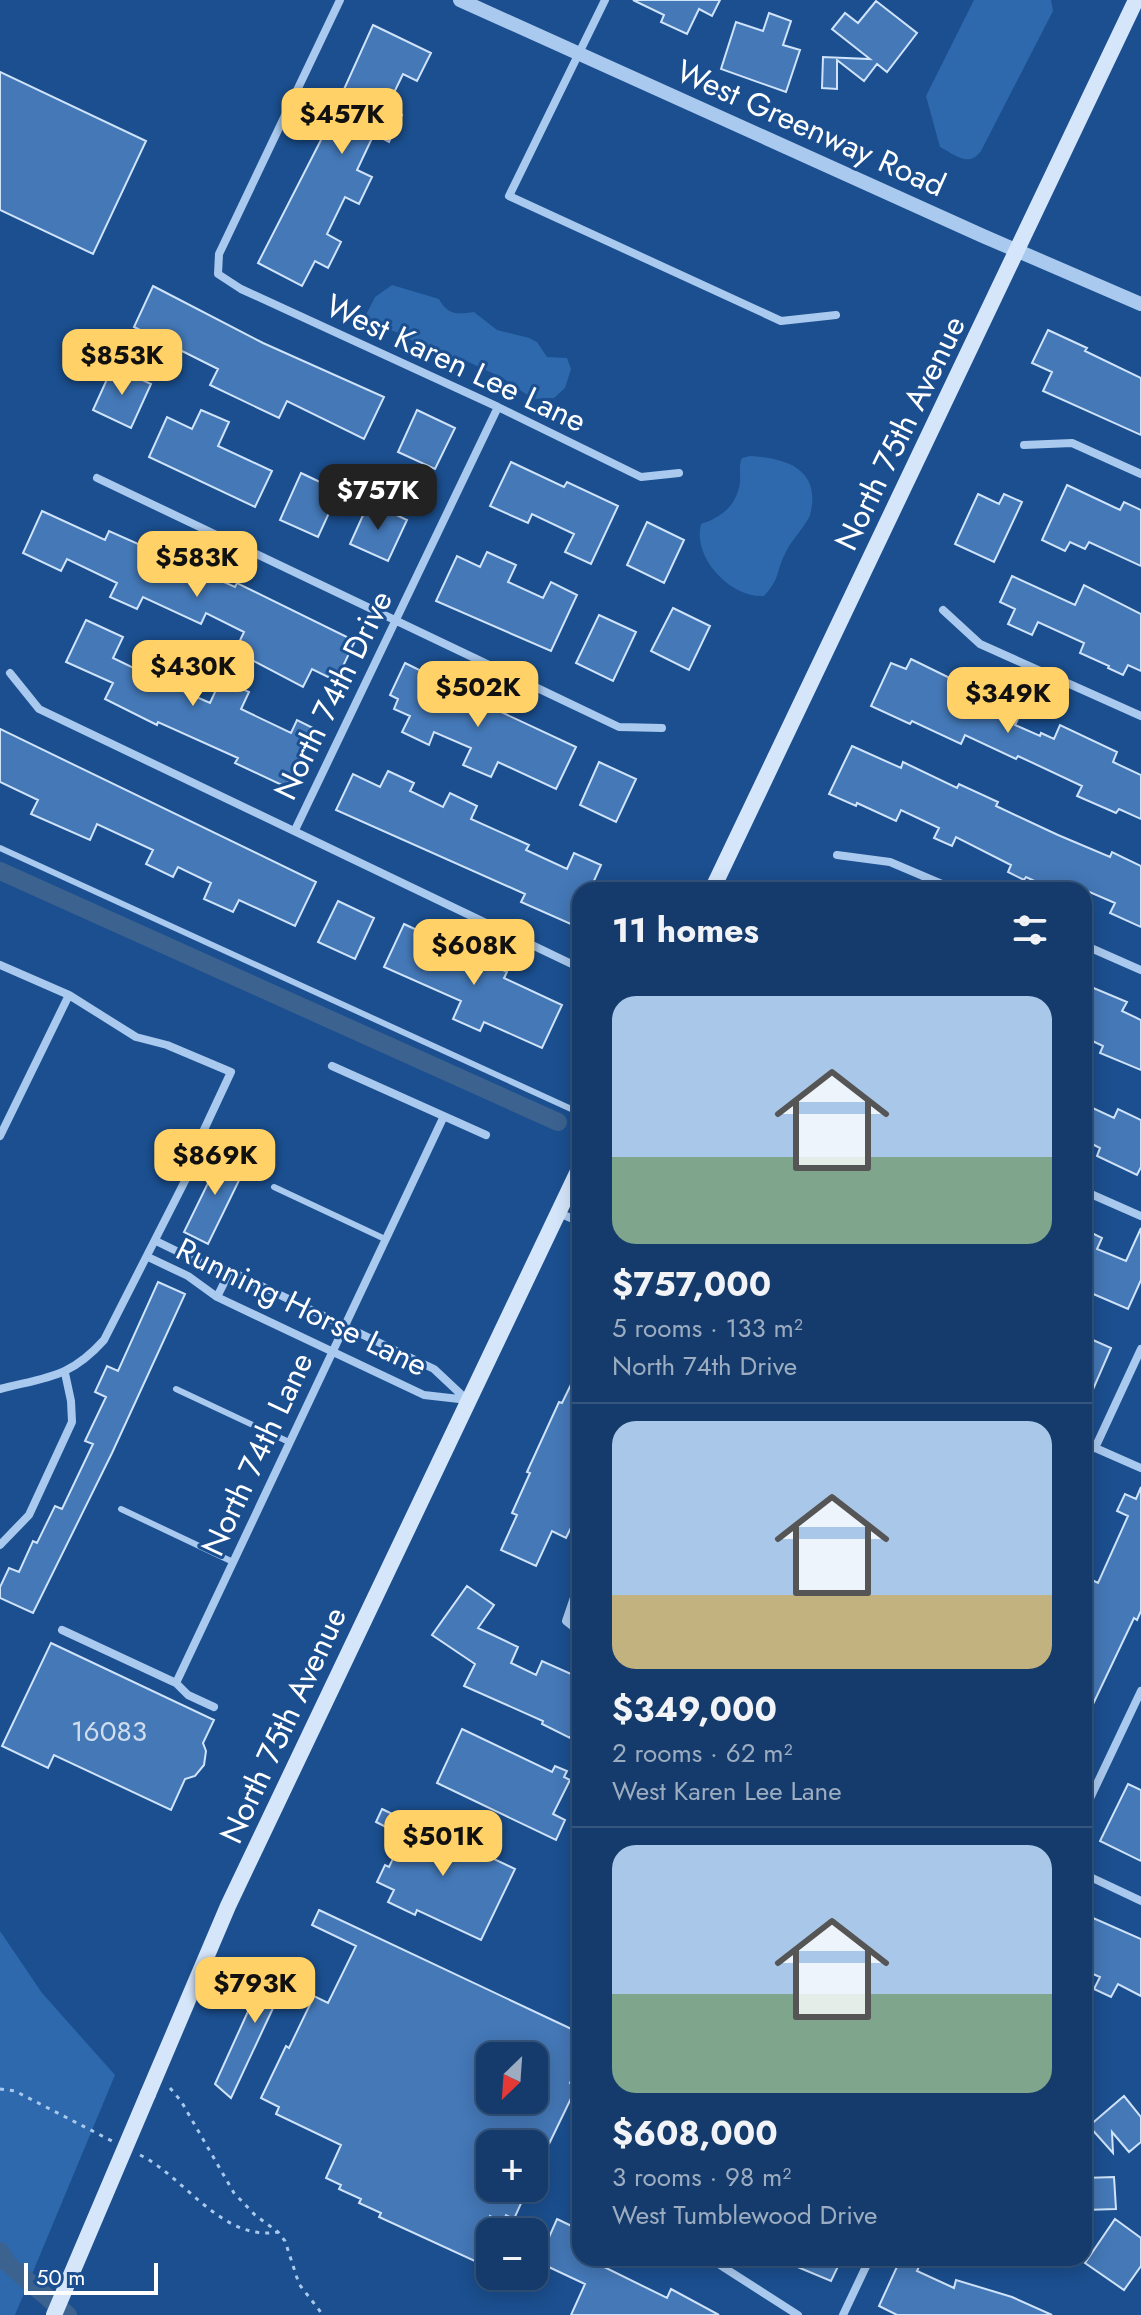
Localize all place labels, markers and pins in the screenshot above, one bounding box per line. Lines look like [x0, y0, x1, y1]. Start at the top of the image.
pin: $457K [286, 88, 398, 156]
pin: $853K [66, 329, 178, 397]
pin: $757K [322, 464, 434, 532]
pin: $583K [141, 531, 253, 599]
pin: $430K [137, 640, 249, 708]
pin: $502K [422, 661, 534, 729]
pin: $349K [952, 667, 1064, 735]
pin: $608K [418, 919, 530, 987]
pin: $869K [159, 1129, 271, 1197]
pin: $501K [387, 1810, 499, 1878]
pin: $793K [199, 1957, 311, 2025]

